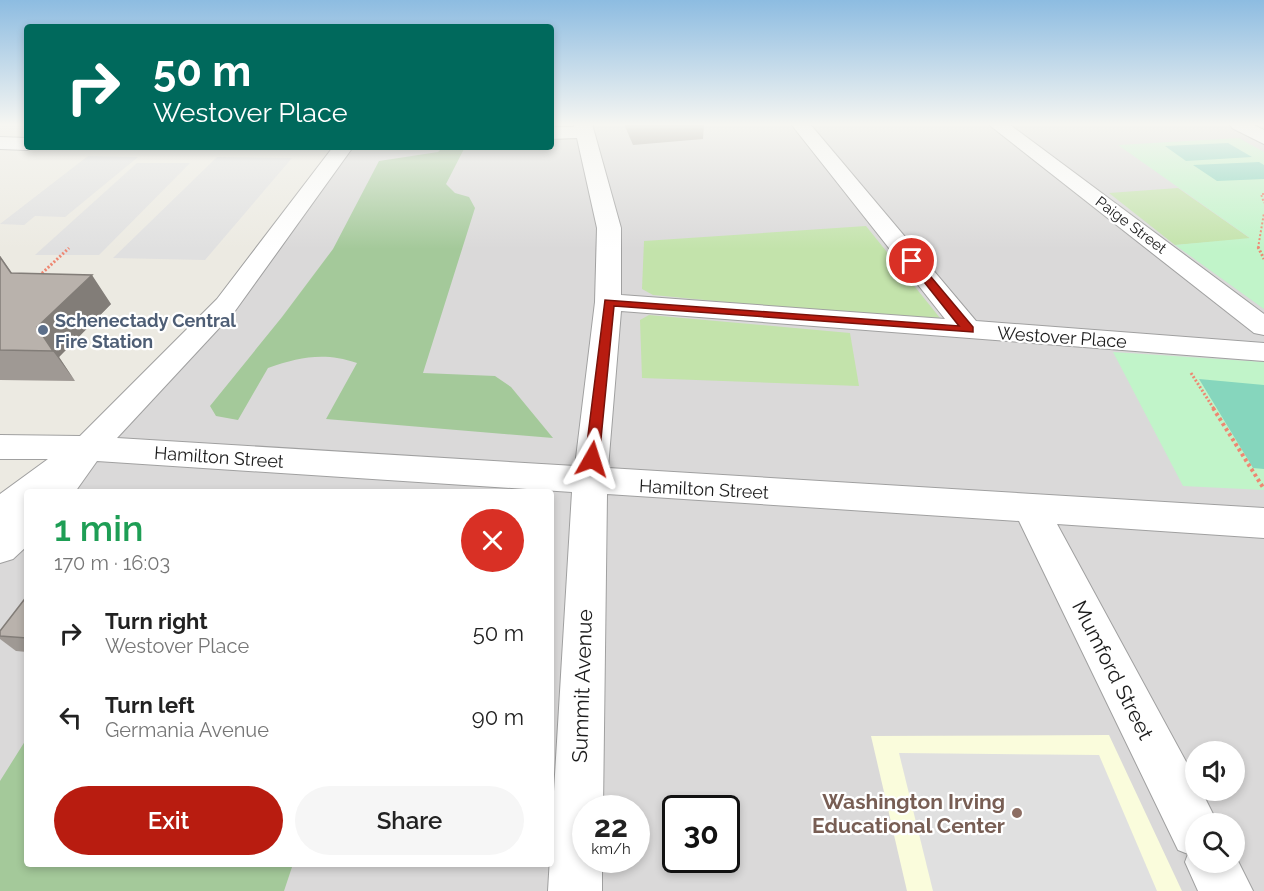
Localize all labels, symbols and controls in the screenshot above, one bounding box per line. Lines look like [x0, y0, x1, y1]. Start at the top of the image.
text: 50 m [153, 47, 251, 96]
icon: right [54, 48, 132, 126]
text: Westover Place [153, 97, 348, 128]
street label: Paige Street [1092, 192, 1170, 258]
pin [886, 235, 937, 286]
icon: arrive [895, 244, 928, 277]
place label: Schenectady Central Fire Station [55, 310, 236, 352]
street label: Westover Place [997, 322, 1128, 352]
marker: Schenectady Central Fire Station [36, 323, 50, 337]
position arrow [560, 427, 624, 491]
street label: Hamilton Street [153, 442, 285, 472]
street label: Hamilton Street [639, 475, 769, 503]
text: 1 min [54, 507, 143, 549]
button: close [461, 509, 524, 572]
text: 170 m · 16:03 [54, 551, 170, 575]
street label: Mumford Street [1067, 596, 1159, 744]
text: Turn right [105, 608, 208, 634]
street label: Summit Avenue [567, 609, 597, 763]
icon: right [54, 617, 87, 650]
text: 50 m [473, 620, 524, 646]
text: Westover Place [105, 634, 249, 658]
text: Turn left [105, 692, 195, 718]
icon: left [54, 701, 87, 734]
text: 90 m [472, 704, 524, 730]
text: Germania Avenue [105, 718, 269, 742]
map controls [1185, 741, 1245, 873]
button: sound [1185, 741, 1245, 801]
button: Exit [54, 786, 283, 855]
button: Share [295, 786, 524, 855]
place label: Washington Irving Educational Center [812, 789, 1005, 838]
speed limit sign: 30 [662, 795, 740, 873]
marker: Washington Irving Educational Center [1010, 806, 1024, 820]
text: 22 [594, 809, 628, 844]
button: search [1185, 813, 1245, 873]
text: km/h [591, 840, 631, 858]

